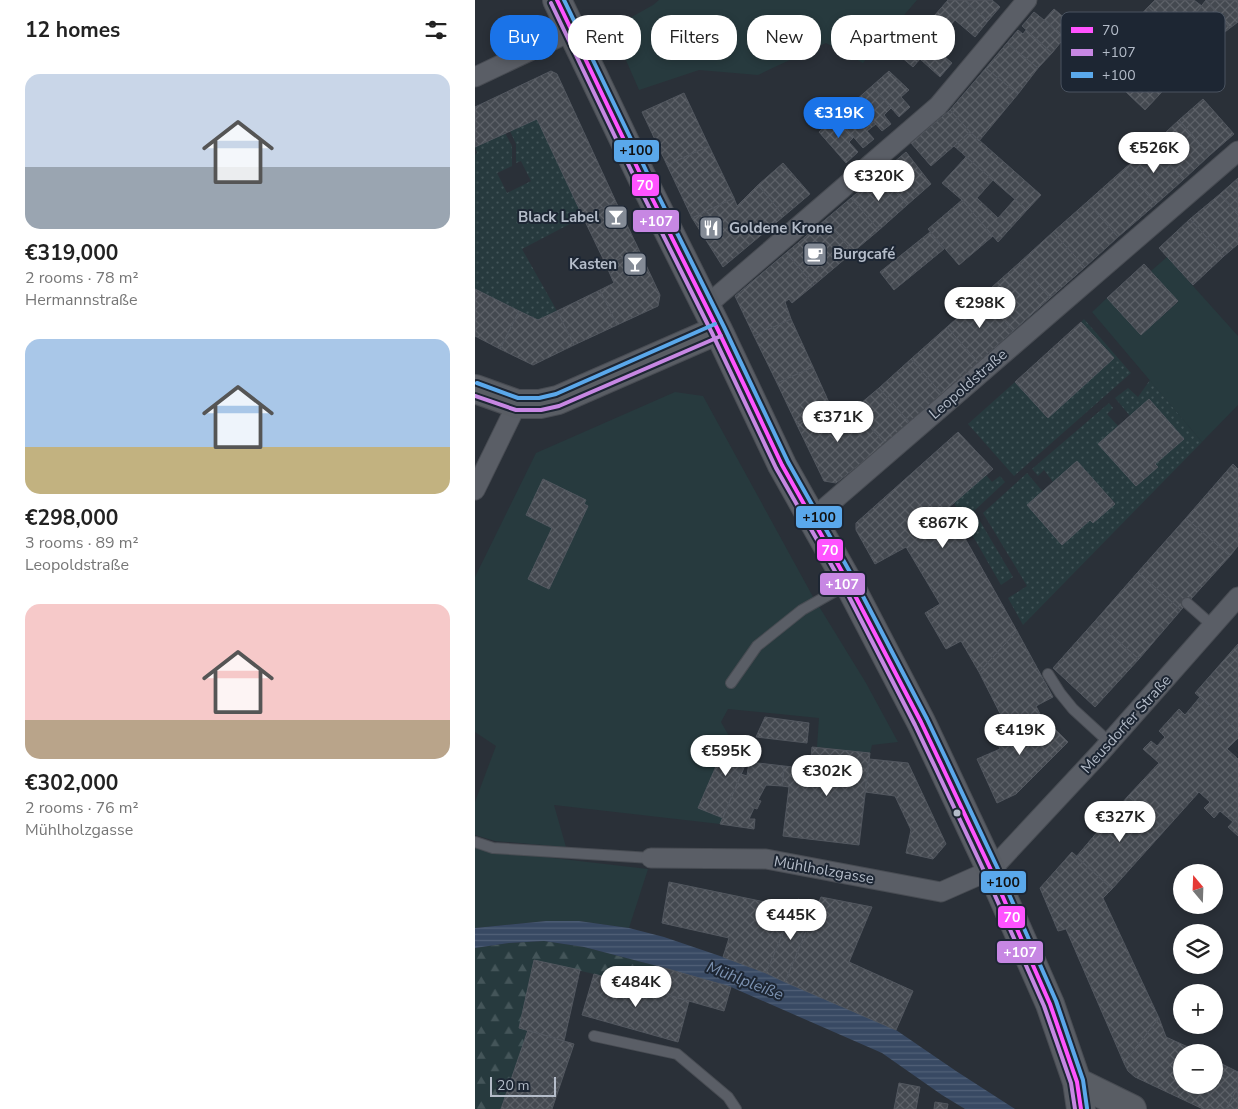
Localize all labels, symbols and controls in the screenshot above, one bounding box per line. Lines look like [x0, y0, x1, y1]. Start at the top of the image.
legend [1061, 12, 1225, 92]
chip: Buy [490, 15, 558, 60]
chip: Rent [568, 15, 641, 60]
chip: Filters [651, 15, 737, 60]
chip: New [747, 15, 821, 60]
chip: Apartment [831, 15, 955, 60]
text: 12 homes [25, 16, 120, 44]
icon: filters [422, 16, 450, 44]
text: 70 [1102, 21, 1119, 40]
text: +107 [1102, 43, 1136, 62]
text: +100 [1102, 66, 1136, 85]
pin: €319K [804, 96, 874, 139]
text: €319K [814, 102, 864, 124]
icon: home [193, 107, 283, 197]
pin: €526K [1119, 132, 1189, 174]
text: €526K [1129, 137, 1179, 159]
line badge: +100 [613, 139, 660, 163]
text: +100 [619, 141, 653, 160]
pin: €320K [844, 160, 914, 202]
text: €320K [854, 165, 904, 187]
line badge: 70 [631, 173, 660, 197]
text: 70 [637, 176, 653, 195]
bar icon: Black Label [603, 204, 629, 230]
place label: Black Label [518, 207, 599, 227]
line badge: +107 [632, 209, 680, 233]
text: +107 [639, 212, 673, 231]
restaurant icon: Goldene Krone [698, 215, 724, 241]
place label: Goldene Krone [729, 218, 833, 238]
text: €319,000 [25, 239, 118, 267]
cafe icon: Burgcafé [802, 241, 828, 267]
place label: Burgcafé [833, 244, 895, 264]
bar icon: Kasten [622, 251, 648, 277]
place label: Kasten [569, 254, 617, 274]
text: 2 rooms · 78 m² [25, 267, 138, 289]
pin: €298K [945, 286, 1015, 329]
text: Hermannstraße [25, 289, 137, 311]
text: €298K [955, 292, 1005, 314]
street label: Leopoldstraße [925, 344, 1011, 424]
icon: home [193, 372, 283, 462]
pin: €371K [803, 400, 873, 443]
text: €371K [813, 406, 863, 428]
text: €298,000 [25, 504, 118, 532]
line badge: +100 [795, 505, 843, 529]
pin: €867K [908, 506, 978, 549]
text: +100 [802, 508, 836, 527]
text: €867K [918, 512, 968, 534]
text: 3 rooms · 89 m² [25, 532, 138, 554]
line badge: 70 [816, 538, 844, 562]
text: 70 [822, 541, 838, 560]
text: Leopoldstraße [25, 554, 129, 576]
line badge: +107 [819, 572, 866, 596]
text: +107 [825, 575, 859, 594]
icon: home [193, 637, 283, 727]
street label: Meusdorfer Straße [1076, 670, 1176, 778]
pin: €419K [985, 714, 1055, 756]
text: €419K [995, 719, 1045, 741]
pin: €595K [691, 734, 761, 777]
text: €595K [701, 740, 751, 762]
pin: €302K [792, 754, 862, 797]
text: €302K [802, 760, 852, 782]
text: €302,000 [25, 769, 118, 797]
text: 2 rooms · 76 m² [25, 797, 138, 819]
pin: €327K [1085, 800, 1155, 843]
text: €327K [1095, 806, 1145, 828]
unlabelled marker [952, 808, 962, 818]
text: Mühlholzgasse [25, 819, 133, 841]
street label: Mühlholzgasse [772, 851, 876, 889]
north arrow [1173, 864, 1223, 914]
map controls [1173, 864, 1223, 1094]
line badge: +100 [980, 870, 1027, 894]
text: +100 [986, 873, 1020, 892]
pin: €445K [756, 898, 826, 941]
text: €445K [766, 904, 816, 926]
line badge: 70 [997, 905, 1026, 929]
text: 70 [1004, 908, 1020, 927]
button: layers [1173, 924, 1223, 974]
line badge: +107 [996, 940, 1044, 964]
text: +107 [1003, 943, 1037, 962]
water label: Mühlpleiße [703, 956, 787, 1006]
pin: €484K [601, 966, 671, 1008]
text: €484K [611, 971, 661, 993]
button: + [1173, 984, 1223, 1034]
button: − [1173, 1044, 1223, 1094]
scale bar [490, 1074, 556, 1097]
text: 20 m [497, 1076, 529, 1095]

